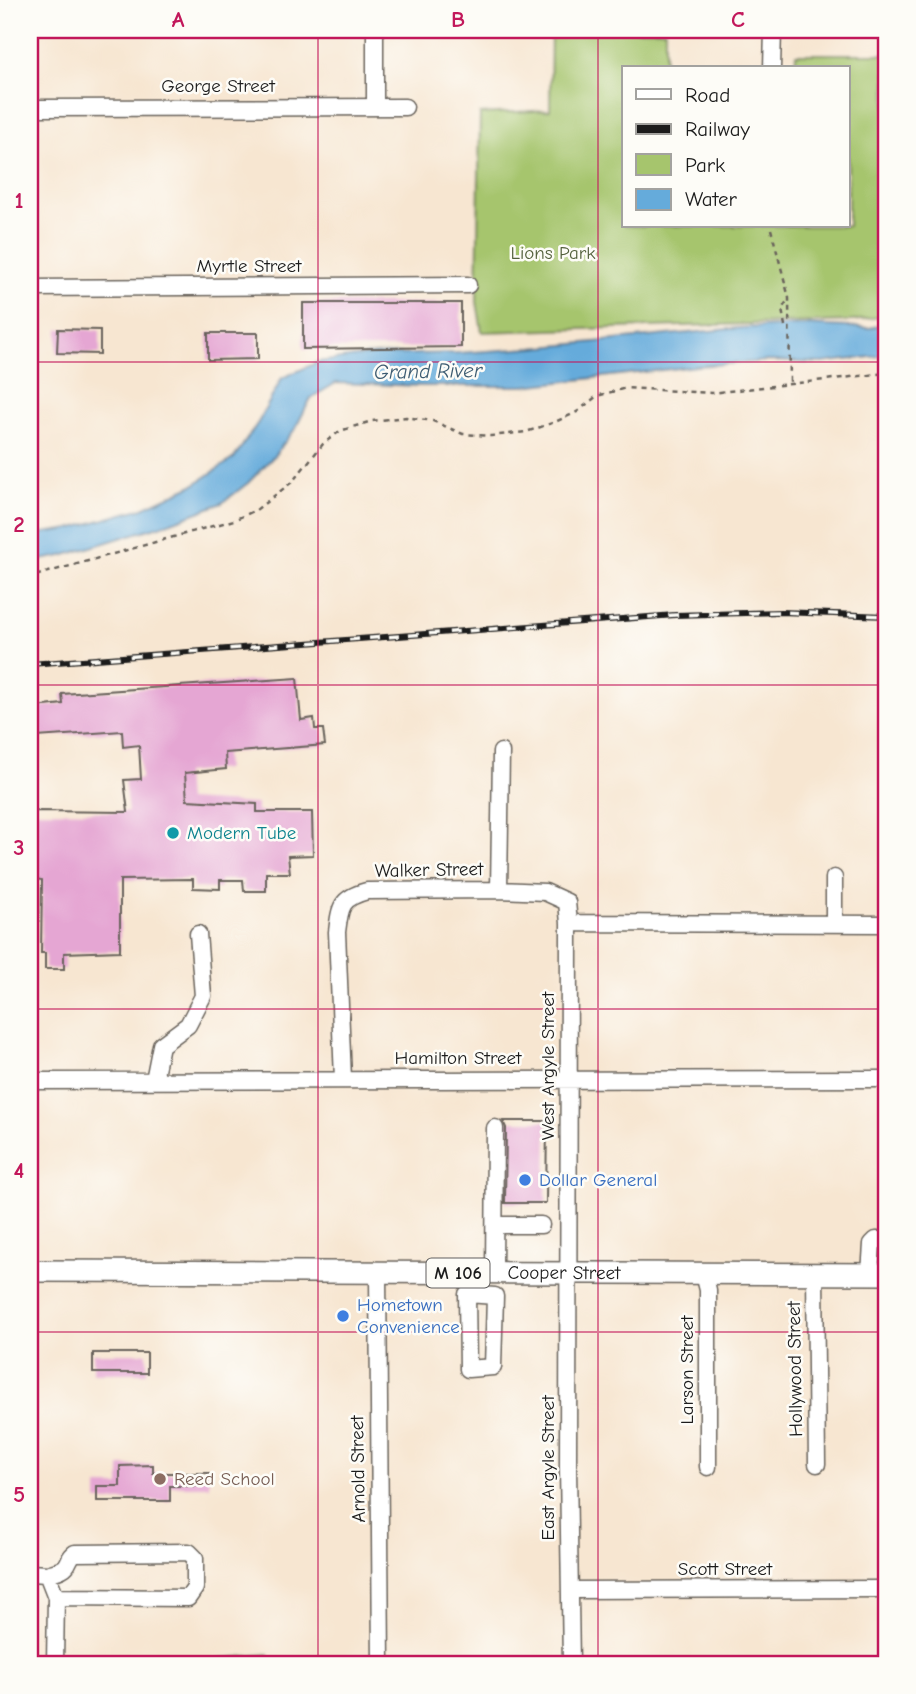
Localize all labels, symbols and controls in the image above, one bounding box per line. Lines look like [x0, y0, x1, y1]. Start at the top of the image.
text: A [172, 6, 185, 33]
text: B [451, 6, 465, 33]
text: C [731, 6, 745, 33]
legend [622, 66, 850, 228]
street label: George Street [161, 75, 275, 97]
text: Road [685, 83, 730, 107]
text: Railway [685, 117, 750, 141]
text: Park [685, 153, 725, 177]
text: 1 [14, 187, 24, 214]
text: Water [685, 187, 738, 211]
park label: Lions Park [510, 242, 596, 264]
street label: Myrtle Street [197, 255, 302, 277]
water label: Grand River [374, 358, 484, 384]
text: 2 [13, 511, 25, 538]
place label: Modern Tube [187, 822, 296, 844]
marker: Modern Tube [165, 825, 181, 841]
text: 3 [13, 834, 25, 861]
street label: Walker Street [374, 858, 484, 882]
street label: West Argyle Street [537, 991, 559, 1140]
street label: Hamilton Street [394, 1047, 522, 1069]
text: 4 [14, 1157, 25, 1184]
place label: Dollar General [539, 1169, 657, 1191]
marker: Dollar General [517, 1172, 533, 1188]
road number: M 106 [426, 1258, 490, 1288]
street label: Cooper Street [507, 1262, 621, 1284]
place label: Hometown Convenience [357, 1294, 460, 1338]
street label: Hollywood Street [783, 1300, 807, 1437]
marker: Hometown Convenience [335, 1308, 351, 1324]
street label: Larson Street [676, 1315, 698, 1424]
street label: East Argyle Street [537, 1395, 559, 1541]
street label: Arnold Street [346, 1415, 370, 1523]
place label: Reed School [174, 1468, 275, 1490]
marker: Reed School [152, 1471, 168, 1487]
text: 5 [13, 1481, 25, 1508]
street label: Scott Street [678, 1558, 773, 1580]

